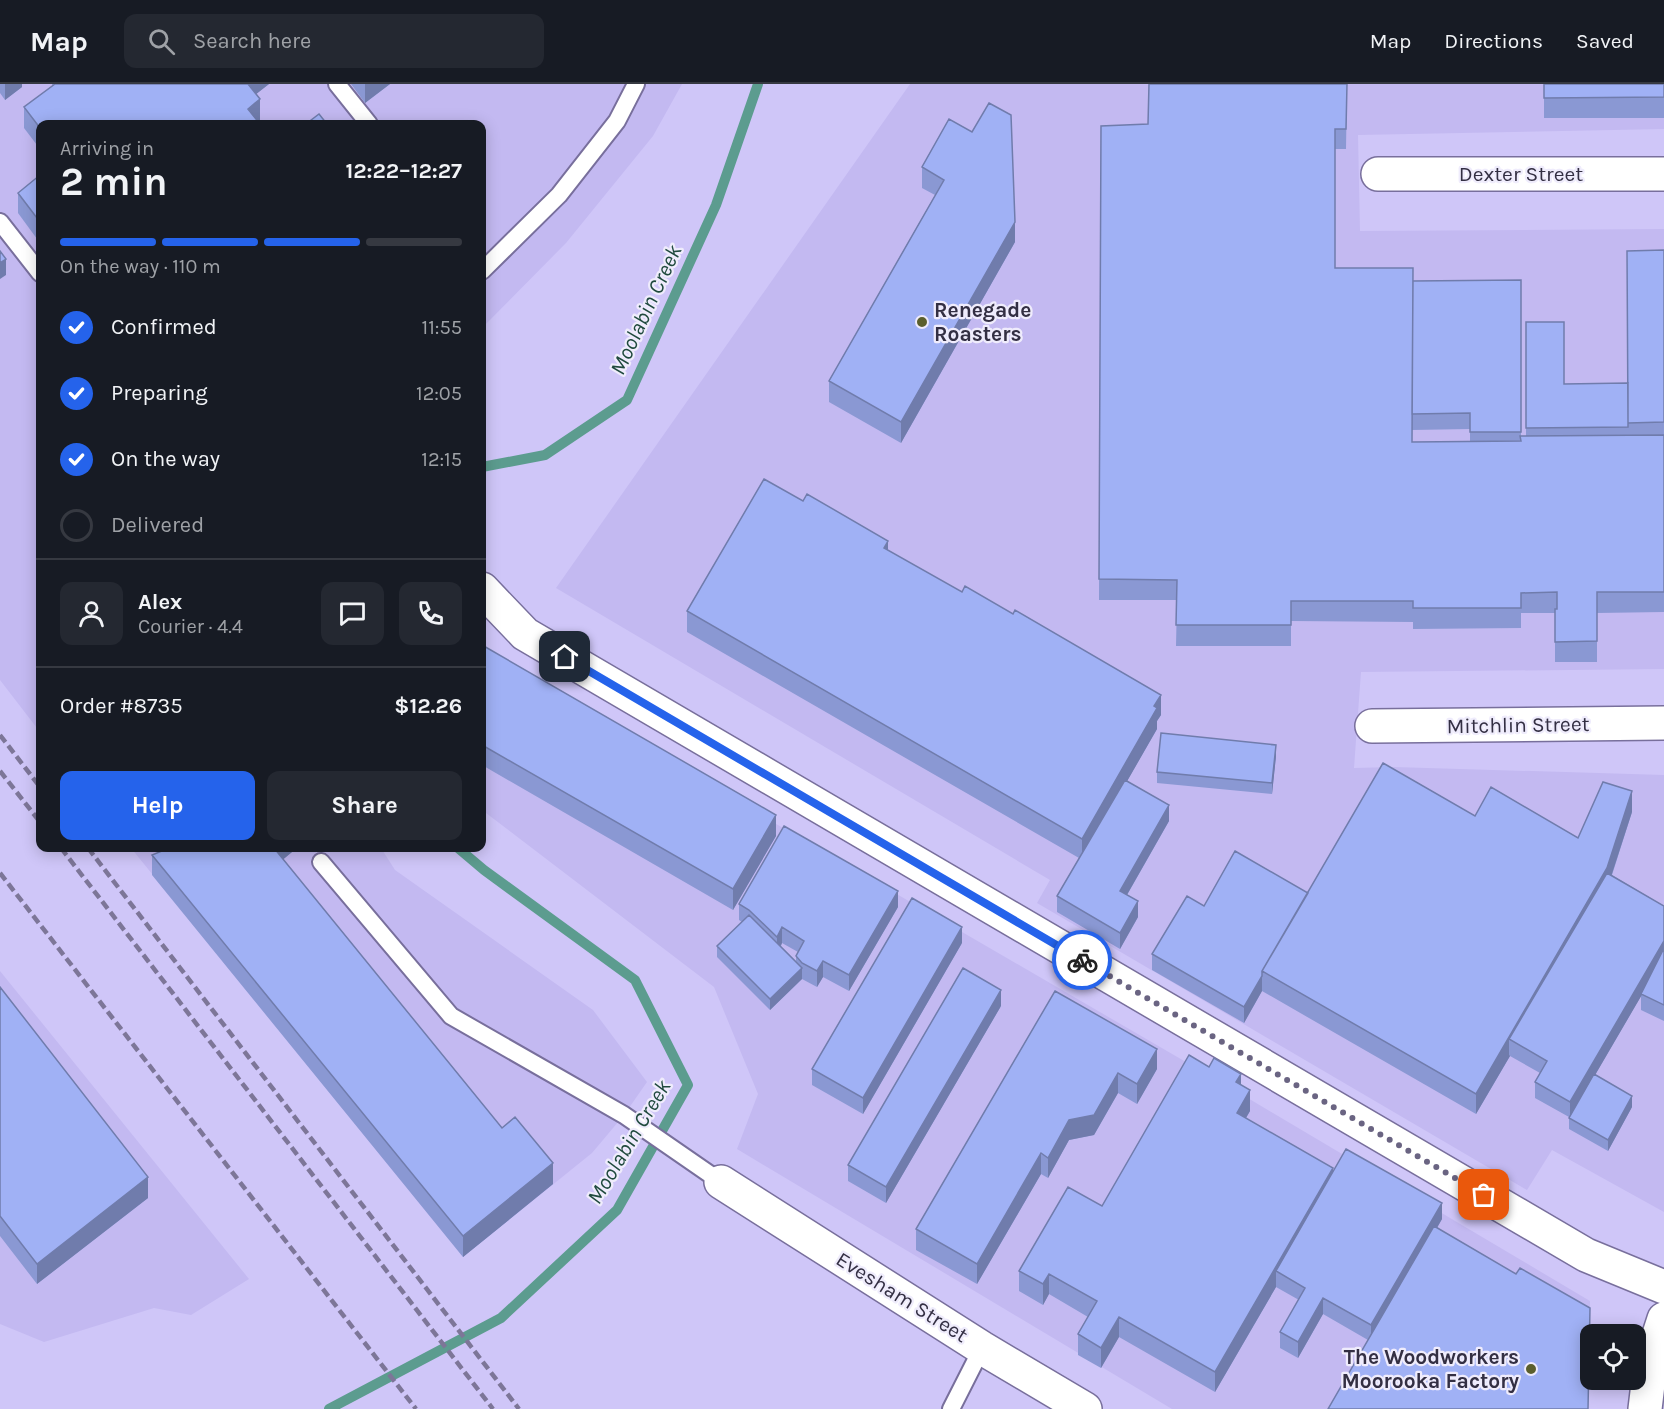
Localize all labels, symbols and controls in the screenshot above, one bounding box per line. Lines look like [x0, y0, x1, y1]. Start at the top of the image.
search box [124, 14, 544, 68]
text: Map [30, 25, 88, 58]
icon: search [145, 25, 178, 58]
text: Search here [193, 28, 311, 54]
text: Map [1370, 29, 1411, 53]
text: Directions [1444, 29, 1543, 53]
text: Saved [1576, 29, 1634, 53]
text: Arriving in [60, 137, 154, 160]
text: 12:22–12:27 [345, 158, 462, 184]
text: 2 min [60, 159, 168, 205]
street label: Dexter Street [1459, 162, 1583, 186]
water label: Moolabin Creek [605, 240, 688, 379]
text: On the way · 110 m [60, 255, 221, 278]
place label: Renegade Roasters [934, 298, 1031, 346]
icon: check [60, 311, 93, 344]
text: Confirmed [111, 314, 217, 340]
marker: Renegade Roasters [915, 315, 929, 329]
text: 11:55 [422, 316, 462, 339]
icon: check [60, 377, 93, 410]
text: Preparing [111, 380, 208, 406]
text: 12:05 [416, 382, 462, 405]
icon: check [60, 443, 93, 476]
text: On the way [111, 446, 220, 472]
text: 12:15 [421, 448, 462, 471]
text: Delivered [111, 512, 204, 538]
button: person [60, 582, 123, 645]
button: chat [321, 582, 384, 645]
button: phone [399, 582, 462, 645]
text: Alex [138, 589, 182, 615]
text: Courier · 4.4 [138, 615, 243, 638]
pin [539, 631, 590, 682]
icon: home [548, 640, 581, 673]
text: Order #8735 [60, 693, 183, 719]
text: $12.26 [394, 693, 462, 719]
street label: Mitchlin Street [1446, 712, 1590, 738]
button: Help [60, 771, 255, 840]
button: Share [267, 771, 462, 840]
courier [1052, 930, 1112, 990]
icon: bike [1066, 944, 1099, 977]
water label: Moolabin Creek [582, 1074, 677, 1209]
pin [1458, 1169, 1509, 1220]
icon: bag [1467, 1178, 1500, 1211]
street label: Evesham Street [832, 1247, 972, 1347]
map controls [1580, 1324, 1646, 1390]
button: locate [1580, 1324, 1646, 1390]
place label: The Woodworkers Moorooka Factory [1341, 1345, 1519, 1393]
marker: The Woodworkers Moorooka Factory [1524, 1362, 1538, 1376]

